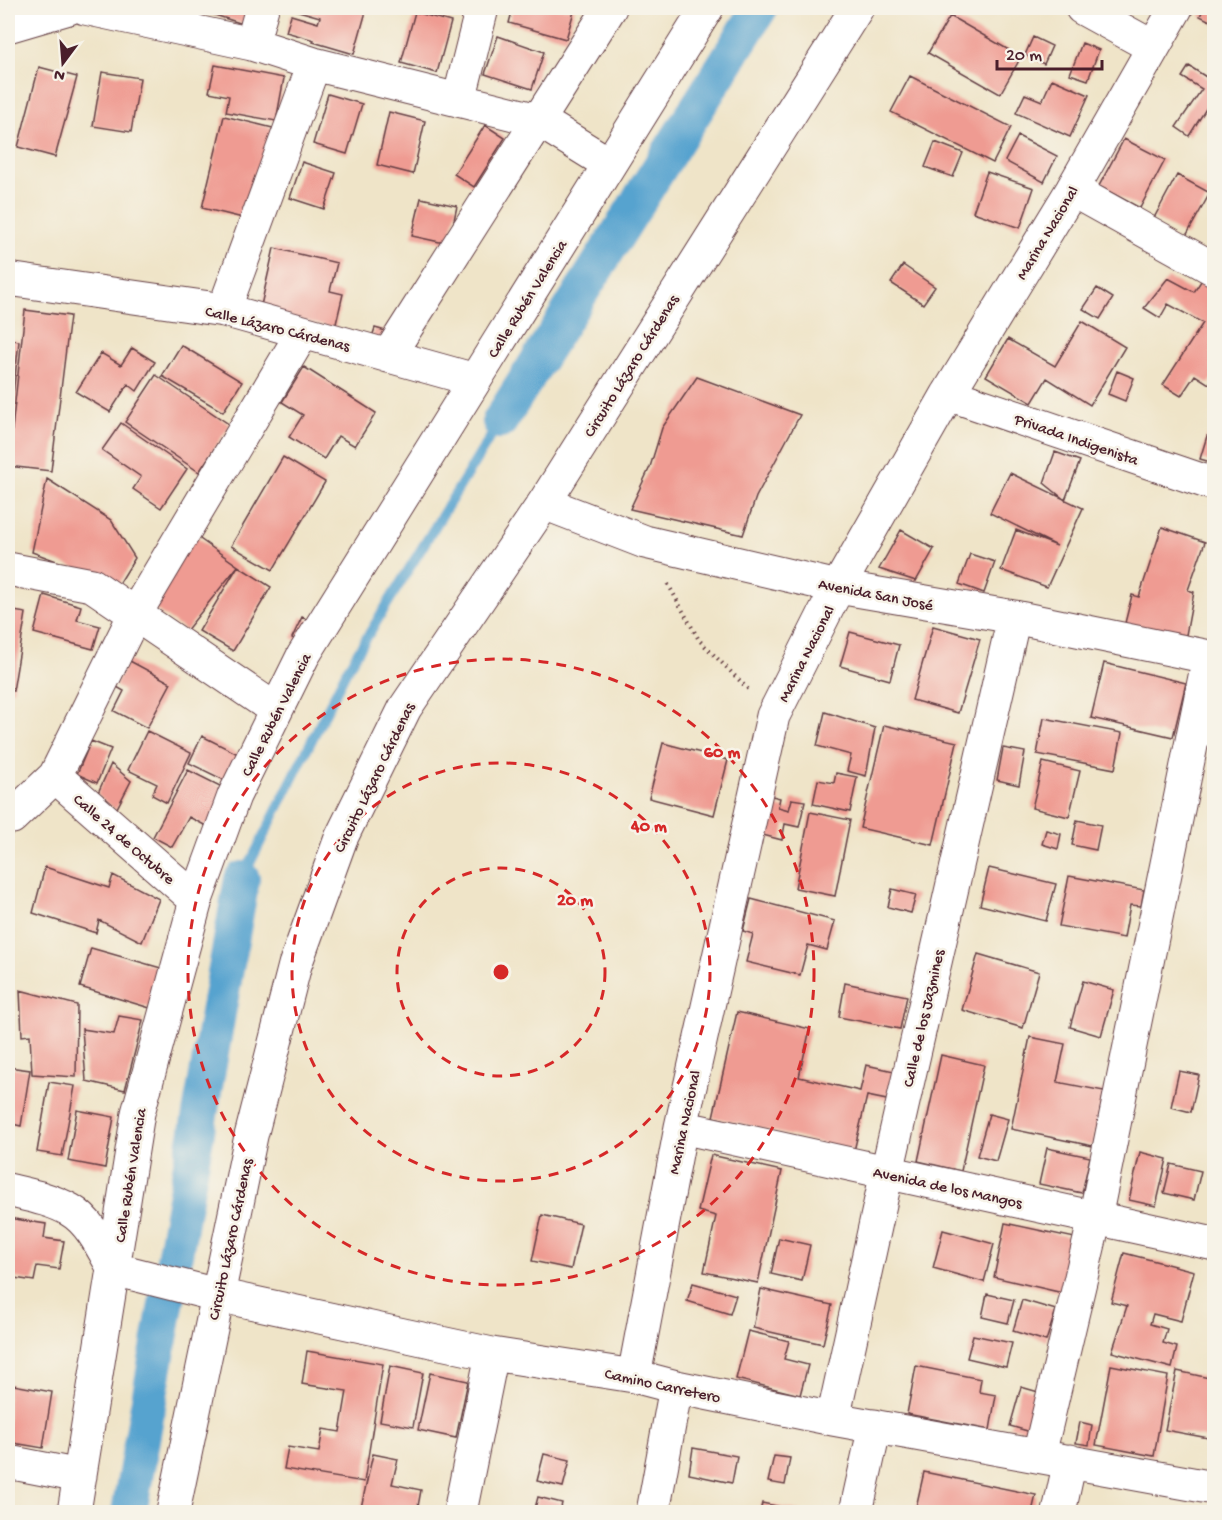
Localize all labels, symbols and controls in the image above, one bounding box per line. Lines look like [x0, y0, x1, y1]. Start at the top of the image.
north arrow [33, 33, 93, 93]
scale bar [997, 33, 1102, 71]
text: 20 m [1006, 46, 1042, 67]
text: N [52, 63, 67, 85]
street label: Marina Nacional [1014, 184, 1084, 284]
street label: Calle Rubén Valencia [485, 236, 574, 362]
street label: Circuito Lázaro Cárdenas [581, 291, 685, 442]
street label: Calle Lázaro Cárdenas [203, 303, 352, 358]
street label: Privada Indigenista [1010, 411, 1141, 472]
street label: Avenida San José [816, 576, 935, 617]
street label: Marina Nacional [776, 603, 841, 706]
street label: Calle Rubén Valencia [239, 650, 318, 780]
street label: Circuito Lázaro Cárdenas [332, 699, 421, 857]
text: 60 m [704, 743, 740, 764]
street label: Calle 24 de Octubre [68, 791, 178, 891]
text: 40 m [630, 817, 667, 838]
text: 20 m [557, 891, 593, 912]
street label: Calle de los Jazmines [900, 947, 951, 1089]
centre of rings [491, 962, 511, 982]
street label: Marina Nacional [666, 1069, 707, 1177]
street label: Calle Rubén Valencia [112, 1106, 153, 1244]
street label: Circuito Lázaro Cárdenas [206, 1156, 259, 1322]
street label: Avenida de los Mangos [871, 1164, 1025, 1215]
street label: Camino Carretero [603, 1366, 722, 1409]

